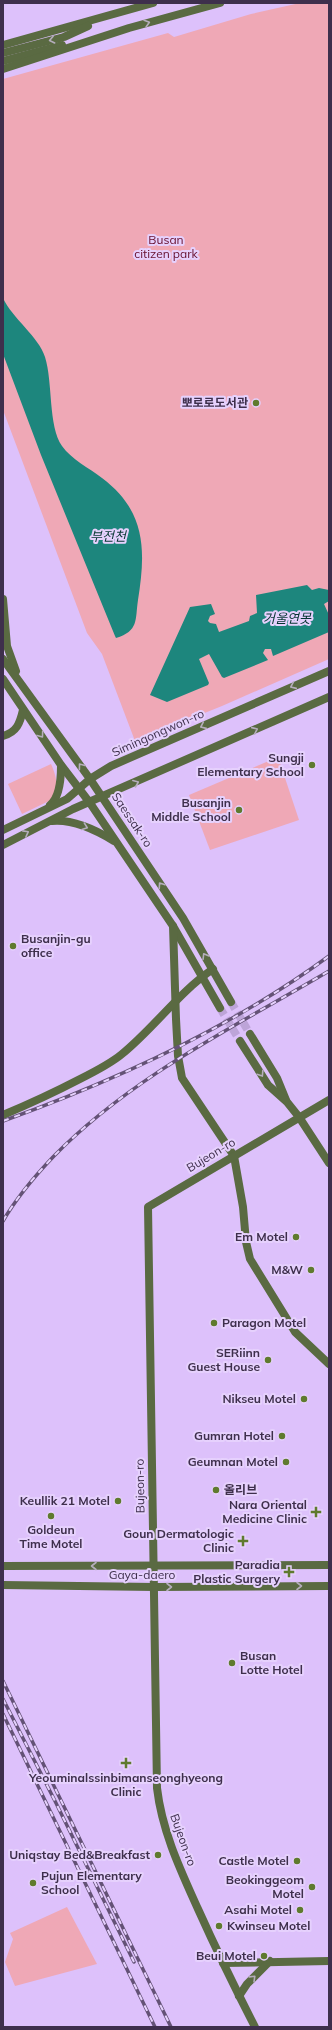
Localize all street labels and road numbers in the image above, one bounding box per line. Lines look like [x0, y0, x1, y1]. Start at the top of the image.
street label: Simingongwon-ro [109, 705, 206, 760]
street label: Saessak-ro [109, 790, 156, 850]
street label: Bujeon-ro [183, 1134, 238, 1175]
street label: Bujeon-ro [132, 1458, 147, 1513]
street label: Gaya-daero [109, 1567, 176, 1582]
street label: Bujeon-ro [167, 1812, 200, 1868]

